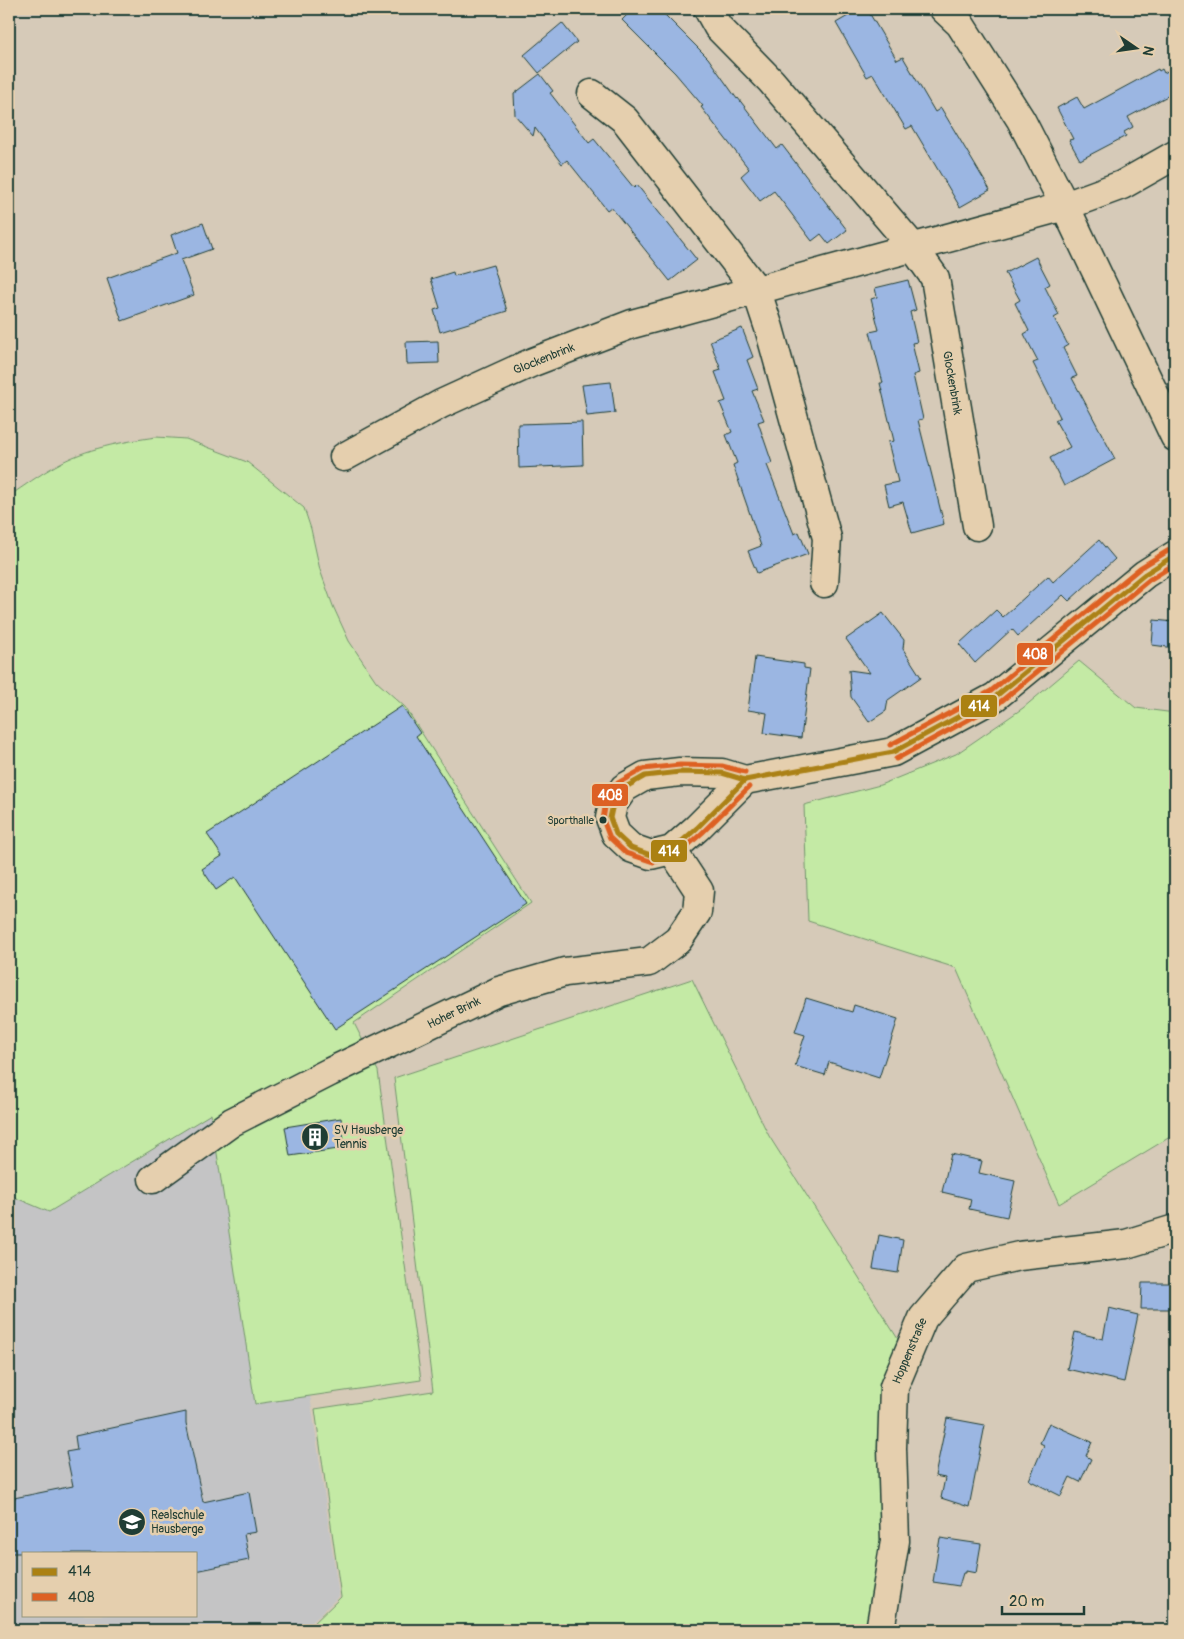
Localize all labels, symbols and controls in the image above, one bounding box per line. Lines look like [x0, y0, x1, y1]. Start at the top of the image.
north arrow [1112, 22, 1162, 72]
text: N [1139, 44, 1158, 57]
street label: Glockenbrink [511, 340, 577, 378]
street label: Glockenbrink [939, 350, 965, 416]
line badge: 408 [1016, 642, 1054, 666]
text: 408 [1023, 646, 1047, 663]
line badge: 414 [960, 694, 998, 718]
text: 414 [968, 698, 991, 715]
line badge: 408 [591, 783, 629, 807]
text: 408 [598, 787, 622, 804]
place label: Sporthalle [547, 814, 595, 827]
marker: Sporthalle [598, 815, 608, 825]
line badge: 414 [650, 839, 688, 863]
text: 414 [658, 843, 681, 860]
street label: Hoher Brink [425, 994, 483, 1032]
building icon: SV Hausberge Tennis [300, 1122, 330, 1152]
place label: SV Hausberge Tennis [334, 1123, 403, 1152]
street label: Hoppenstraße [889, 1316, 931, 1386]
school or university icon: Realschule Hausberge [117, 1507, 147, 1537]
place label: Realschule Hausberge [151, 1508, 204, 1537]
legend [22, 1552, 198, 1616]
text: 414 [68, 1562, 92, 1581]
scale bar [1002, 1584, 1084, 1616]
text: 408 [68, 1588, 95, 1607]
text: 20 m [1009, 1592, 1044, 1611]

